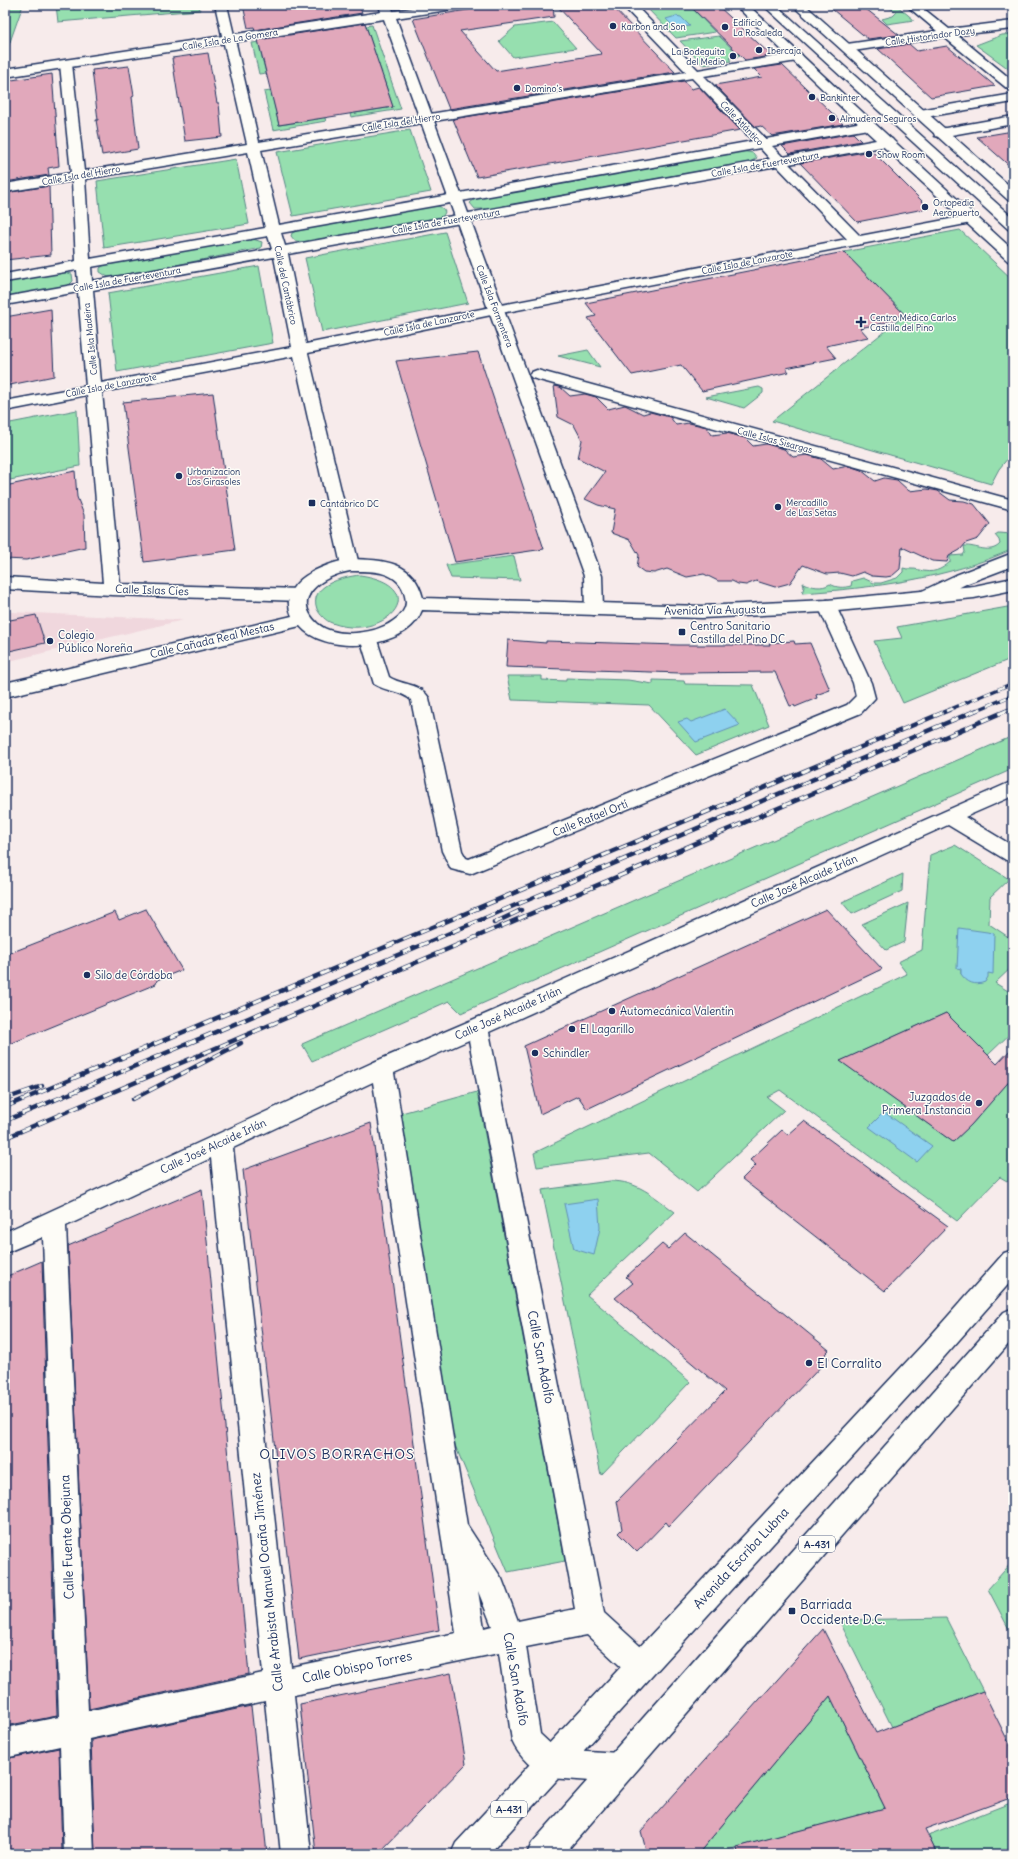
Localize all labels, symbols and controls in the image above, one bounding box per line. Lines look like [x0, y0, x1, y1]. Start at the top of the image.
place label: Edificio La Rosaleda [733, 17, 782, 38]
marker: Karbon and Son [608, 21, 618, 31]
place label: Karbon and Son [621, 21, 686, 32]
marker: Edificio La Rosaleda [720, 22, 730, 32]
street label: Calle Historiador Dozy [884, 24, 976, 48]
street label: Calle Isla de La Gomera [181, 26, 279, 52]
marker: Ibercaja [754, 45, 764, 55]
place label: Ibercaja [767, 45, 801, 56]
place label: La Bodeguita del Medio [671, 46, 725, 67]
marker: La Bodeguita del Medio [728, 51, 738, 61]
marker: Domino's [512, 83, 522, 93]
place label: Domino's [525, 83, 562, 94]
marker: Bankinter [807, 92, 817, 102]
place label: Bankinter [820, 92, 860, 103]
street label: Calle Atlántico [718, 98, 766, 148]
street label: Calle Isla del Hierro [361, 110, 441, 134]
marker: Almudena Seguros [827, 113, 837, 123]
place label: Almudena Seguros [840, 113, 916, 124]
street label: Calle Isla de Fuerteventura [710, 149, 820, 179]
marker: Show Room [864, 149, 874, 159]
place label: Show Room [877, 149, 925, 160]
street label: Calle Isla del Hierro [41, 163, 121, 187]
place label: Ortopedia Aeropuerto [933, 197, 979, 218]
marker: Ortopedia Aeropuerto [920, 202, 930, 212]
street label: Calle Isla de Fuerteventura [391, 206, 501, 236]
street label: Calle del Cantábrico [272, 244, 300, 326]
street label: Calle Isla de Lanzarote [701, 248, 794, 276]
street label: Calle Isla Formentera [474, 263, 516, 349]
street label: Calle Isla de Fuerteventura [72, 264, 182, 294]
street label: Calle Isla Madeira [81, 302, 99, 376]
street label: Calle Isla de Lanzarote [383, 308, 476, 338]
place label: Centro Médico Carlos Castilla del Pino [870, 312, 956, 333]
marker: Centro Médico Carlos Castilla del Pino [855, 316, 867, 328]
street label: Calle Isla de Lanzarote [65, 371, 158, 399]
street label: Calle Islas Sisargas [736, 425, 814, 455]
place label: Urbanizacion Los Girasoles [187, 466, 240, 487]
marker: Urbanizacion Los Girasoles [174, 471, 184, 481]
place label: Mercadillo de Las Setas [786, 497, 837, 518]
marker: Cantábrico DC [307, 498, 317, 508]
place label: Cantábrico DC [320, 498, 379, 509]
marker: Mercadillo de Las Setas [773, 502, 783, 512]
street label: Calle Islas Cíes [115, 582, 189, 598]
street label: Avenida Vía Augusta [664, 602, 766, 618]
street label: Calle Cañada Real Mestas [148, 619, 276, 661]
place label: Centro Sanitario Castilla del Pino DC [690, 619, 785, 646]
marker: Centro Sanitario Castilla del Pino DC [677, 627, 687, 637]
place label: Colegio Público Noreña [58, 628, 133, 655]
marker: Colegio Público Noreña [45, 636, 55, 646]
street label: Calle Rafael Ortí [550, 796, 630, 839]
street label: Calle José Alcaide Irlán [748, 851, 860, 911]
place label: Silo de Córdoba [95, 968, 172, 982]
marker: Silo de Córdoba [82, 970, 92, 980]
street label: Calle José Alcaide Irlán [452, 983, 564, 1043]
place label: Automecánica Valentín [620, 1004, 734, 1018]
marker: Automecánica Valentín [607, 1006, 617, 1016]
place label: El Lagarillo [580, 1022, 634, 1036]
marker: El Lagarillo [567, 1024, 577, 1034]
place label: Schindler [543, 1046, 590, 1060]
marker: Schindler [530, 1048, 540, 1058]
place label: Juzgados de Primera Instancia [882, 1090, 971, 1117]
marker: Juzgados de Primera Instancia [974, 1098, 984, 1108]
street label: Calle José Alcaide Irlán [158, 1115, 268, 1177]
street label: Calle San Adolfo [524, 1309, 558, 1405]
place label: El Corralito [817, 1355, 882, 1372]
marker: El Corralito [804, 1358, 814, 1368]
district label: OLIVOS BORRACHOS [259, 1445, 415, 1463]
street label: Calle Arabista Manuel Ocaña Jiménez [247, 1472, 287, 1692]
street label: Calle Fuente Obejuna [56, 1474, 78, 1600]
street label: Avenida Escriba Lubna [689, 1504, 793, 1612]
road number: A-431 [799, 1536, 835, 1552]
place label: Barriada Occidente D.C. [800, 1596, 885, 1628]
marker: Barriada Occidente D.C. [787, 1606, 797, 1616]
street label: Calle San Adolfo [499, 1631, 533, 1727]
street label: Calle Obispo Torres [300, 1647, 414, 1687]
road number: A-431 [491, 1801, 527, 1817]

